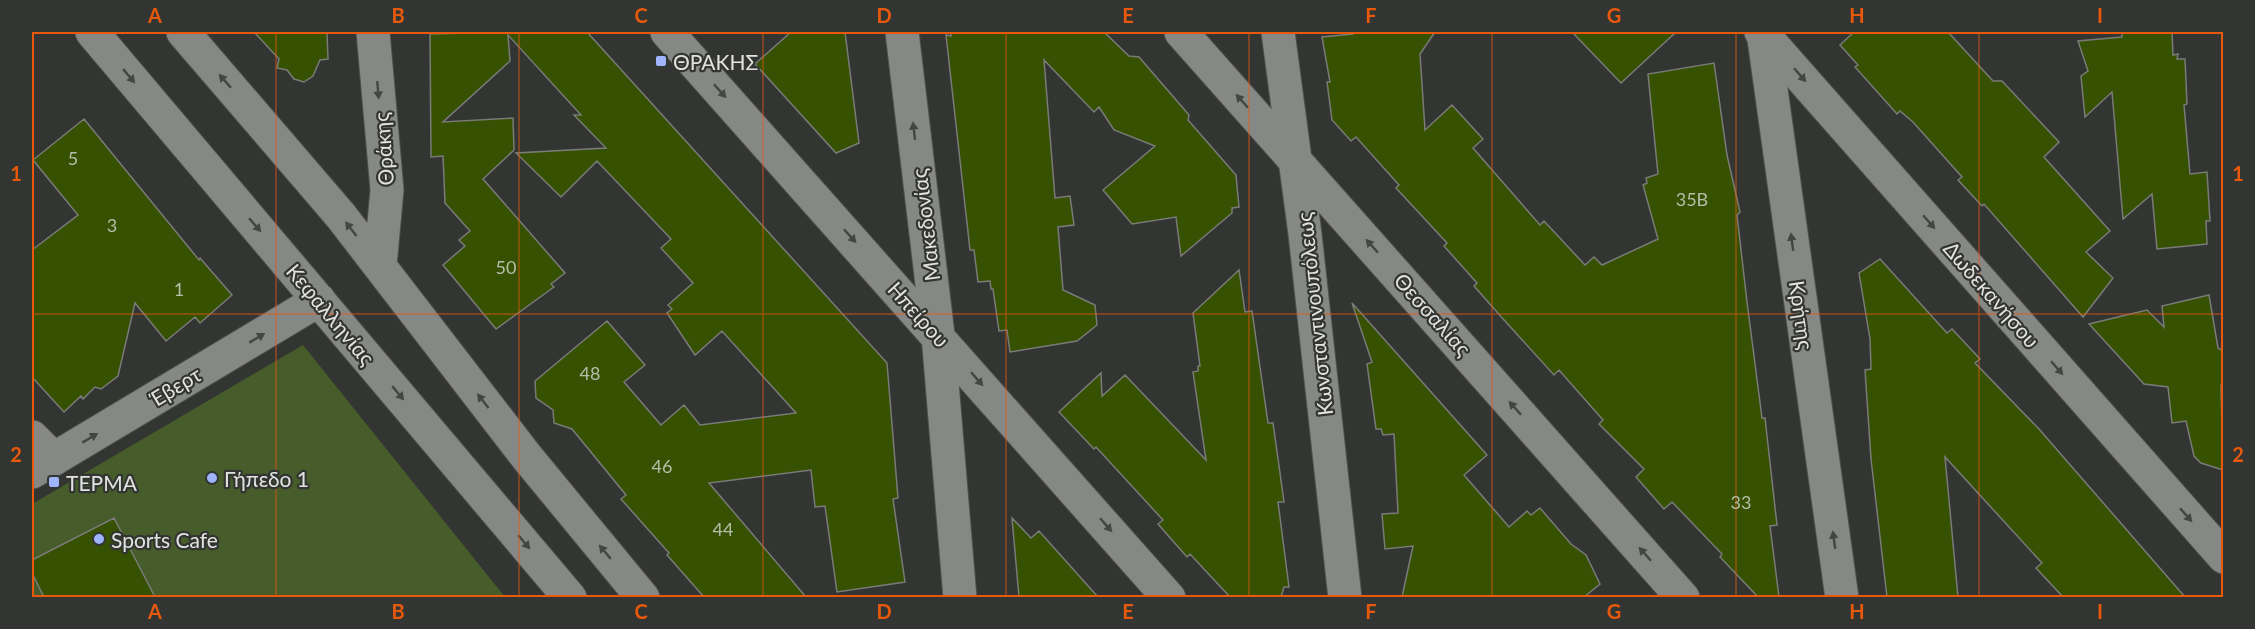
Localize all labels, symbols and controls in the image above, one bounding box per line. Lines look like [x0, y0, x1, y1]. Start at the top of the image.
text: A [147, 3, 162, 27]
text: B [391, 3, 405, 27]
text: C [634, 3, 648, 27]
text: D [876, 3, 892, 27]
text: E [1122, 3, 1134, 27]
text: F [1365, 3, 1377, 27]
text: G [1607, 3, 1621, 27]
text: H [1849, 3, 1865, 27]
text: I [2097, 3, 2103, 27]
place label: ΘΡΑΚΗΣ [673, 49, 758, 74]
marker: ΘΡΑΚΗΣ [654, 54, 668, 68]
one-way arrow [1793, 67, 1806, 82]
one-way arrow [122, 68, 135, 83]
one-way arrow [219, 73, 232, 89]
one-way arrow [373, 80, 383, 99]
one-way arrow [713, 83, 726, 98]
one-way arrow [1236, 94, 1249, 109]
street label: Θράκης [368, 111, 398, 187]
one-way arrow [909, 122, 919, 141]
house number: 5 [68, 147, 78, 169]
text: 1 [10, 161, 22, 185]
text: 1 [2232, 161, 2244, 185]
street label: Μακεδονίας [906, 167, 944, 283]
house number: 35Β [1676, 188, 1708, 210]
street label: Κωνσταντινουπόλεως [1291, 211, 1337, 417]
house number: 3 [107, 214, 117, 236]
one-way arrow [1922, 214, 1935, 229]
one-way arrow [248, 217, 261, 232]
one-way arrow [346, 222, 358, 237]
one-way arrow [843, 228, 856, 243]
one-way arrow [1788, 233, 1797, 252]
street label: Δωδεκανήσου [1939, 236, 2045, 352]
one-way arrow [1366, 239, 1379, 254]
house number: 50 [496, 256, 516, 278]
street label: Κεφαλληνίας [282, 259, 381, 370]
street label: Θεσσαλίας [1389, 268, 1477, 361]
street label: Ηπείρου [883, 276, 955, 352]
house number: 1 [174, 278, 184, 300]
street label: Κρήτης [1785, 279, 1819, 351]
one-way arrow [249, 332, 265, 343]
one-way arrow [2051, 360, 2064, 376]
street label: Έβερτ [145, 361, 206, 411]
house number: 48 [580, 362, 600, 384]
one-way arrow [970, 371, 983, 386]
one-way arrow [391, 385, 404, 400]
one-way arrow [476, 393, 489, 409]
one-way arrow [1509, 401, 1522, 416]
one-way arrow [82, 432, 98, 443]
text: 2 [10, 442, 22, 466]
text: 2 [2232, 442, 2244, 466]
house number: 46 [652, 455, 672, 477]
place label: Γήπεδο 1 [224, 466, 309, 491]
place label: ΤΕΡΜΑ [66, 470, 138, 495]
marker: Γήπεδο 1 [205, 471, 219, 485]
marker: ΤΕΡΜΑ [47, 475, 61, 489]
house number: 33 [1731, 491, 1751, 513]
one-way arrow [2179, 507, 2193, 522]
house number: 44 [713, 518, 733, 540]
one-way arrow [1099, 518, 1112, 533]
place label: Sports Cafe [111, 527, 218, 552]
one-way arrow [1830, 530, 1839, 549]
marker: Sports Cafe [92, 532, 106, 546]
one-way arrow [517, 534, 530, 549]
one-way arrow [599, 544, 612, 560]
one-way arrow [1639, 547, 1652, 562]
text: A [147, 599, 162, 623]
text: B [391, 599, 405, 623]
text: C [634, 599, 648, 623]
text: D [876, 599, 892, 623]
text: E [1122, 599, 1134, 623]
text: F [1365, 599, 1377, 623]
text: G [1607, 599, 1621, 623]
text: H [1849, 599, 1865, 623]
text: I [2097, 599, 2103, 623]

